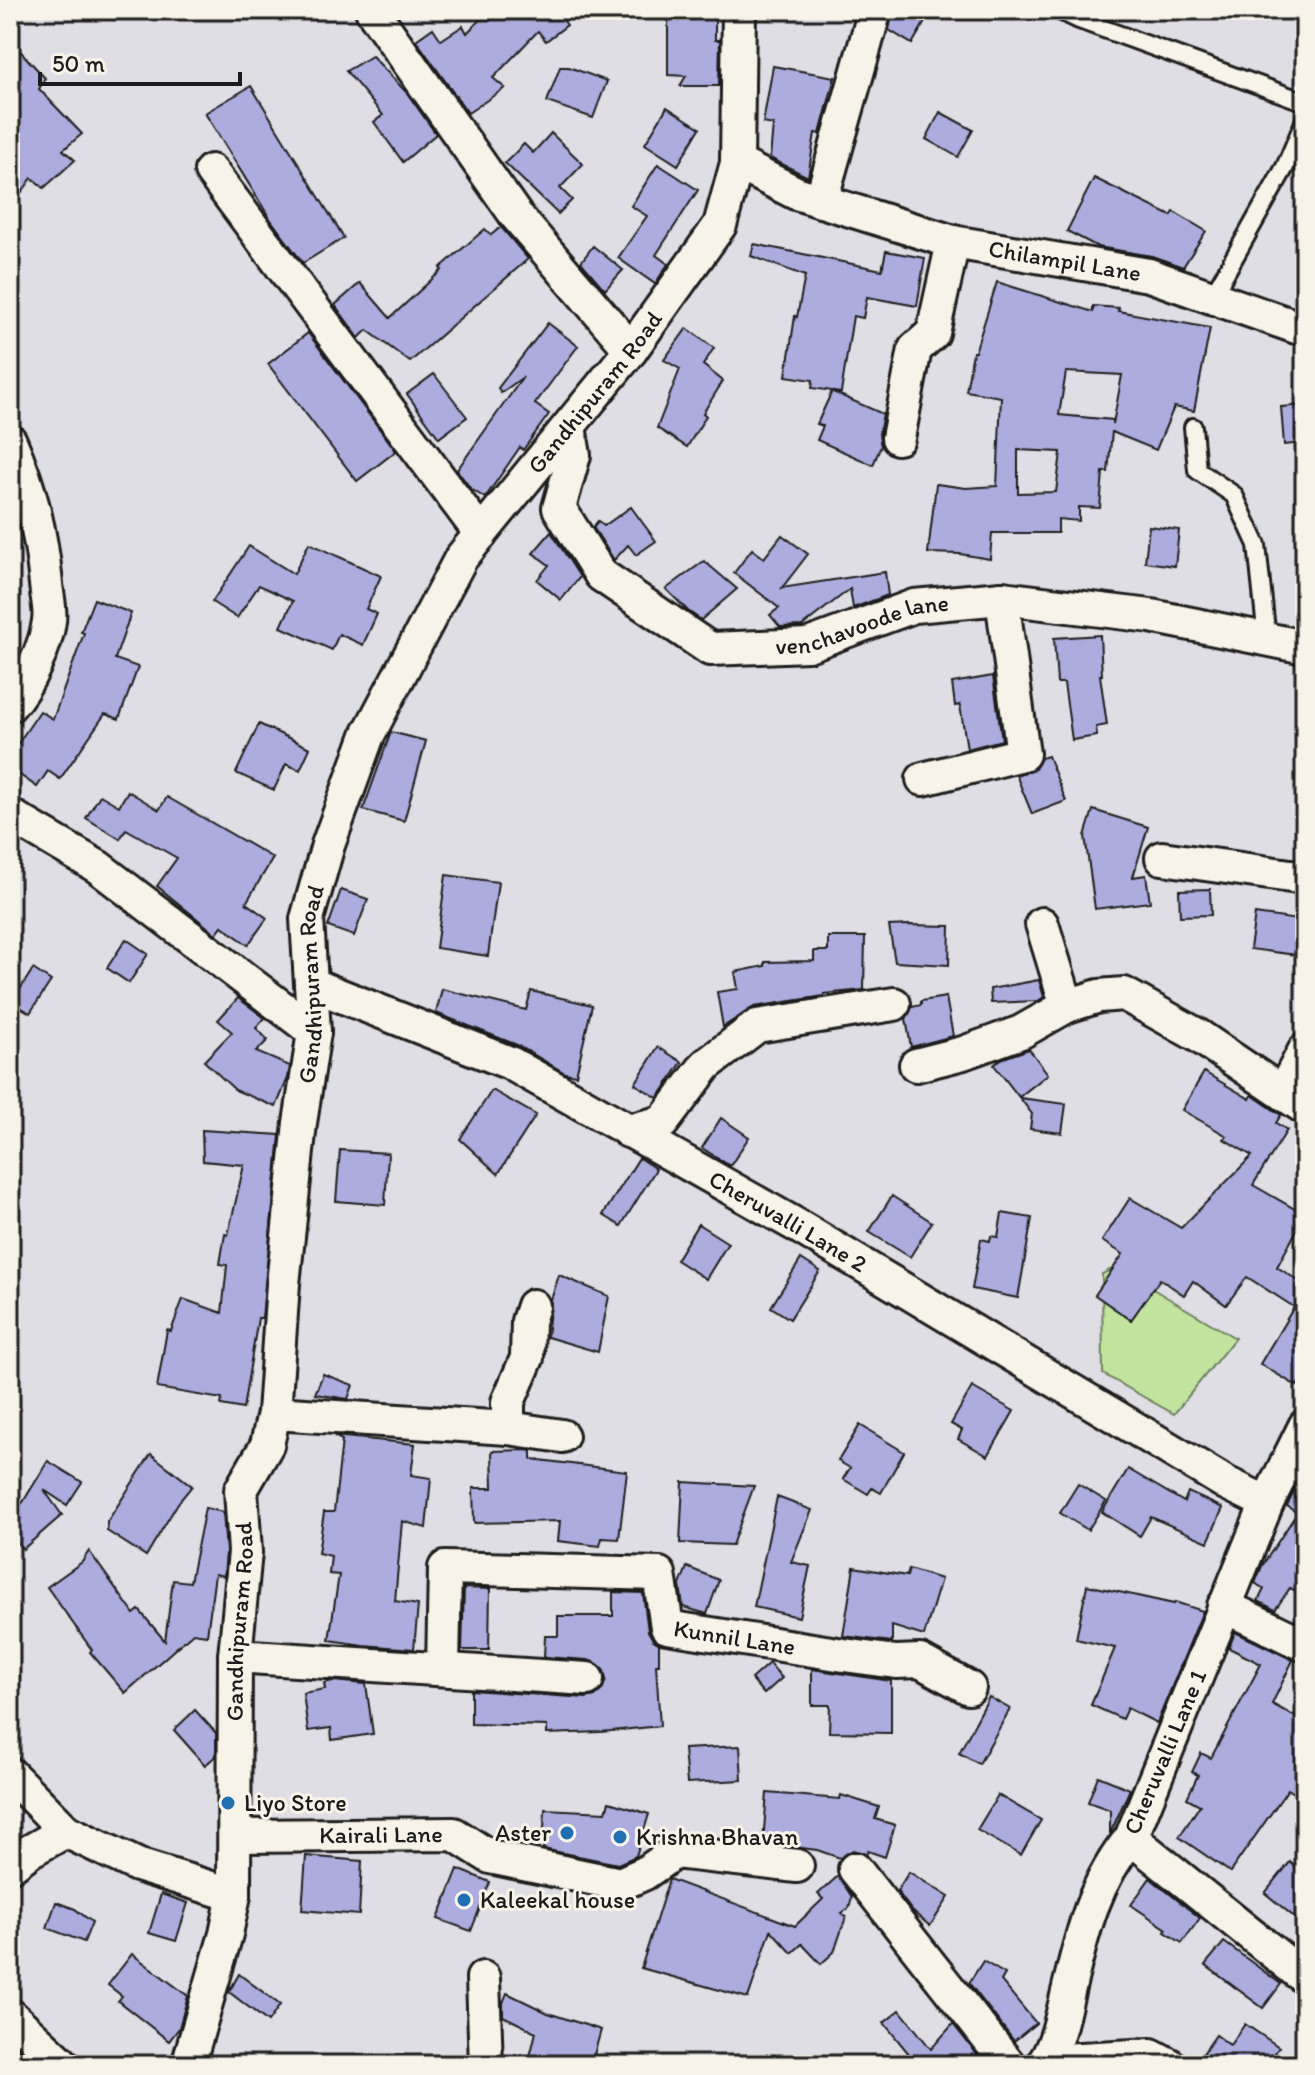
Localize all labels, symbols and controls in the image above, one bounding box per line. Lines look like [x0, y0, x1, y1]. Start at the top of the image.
scale bar [40, 36, 240, 86]
text: 50 m [52, 49, 105, 78]
street label: Chilampil Lane [987, 233, 1143, 287]
street label: Gandhipuram Road [521, 305, 668, 479]
street label: venchavoode lane [775, 588, 950, 660]
street label: Gandhipuram Road [291, 881, 330, 1085]
street label: Cheruvalli Lane 2 [704, 1164, 873, 1278]
street label: Gandhipuram Road [220, 1521, 259, 1721]
street label: Kunnil Lane [672, 1613, 797, 1661]
street label: Cheruvalli Lane 1 [1117, 1665, 1212, 1839]
place label: Liyo Store [244, 1788, 347, 1817]
marker: Liyo Store [219, 1794, 237, 1812]
place label: Aster [495, 1818, 551, 1847]
street label: Kairali Lane [319, 1819, 443, 1849]
place label: Krishna Bhavan [636, 1822, 799, 1851]
marker: Aster [558, 1824, 576, 1842]
marker: Krishna Bhavan [611, 1828, 629, 1846]
place label: Kaleekal house [480, 1885, 635, 1914]
marker: Kaleekal house [455, 1891, 473, 1909]

